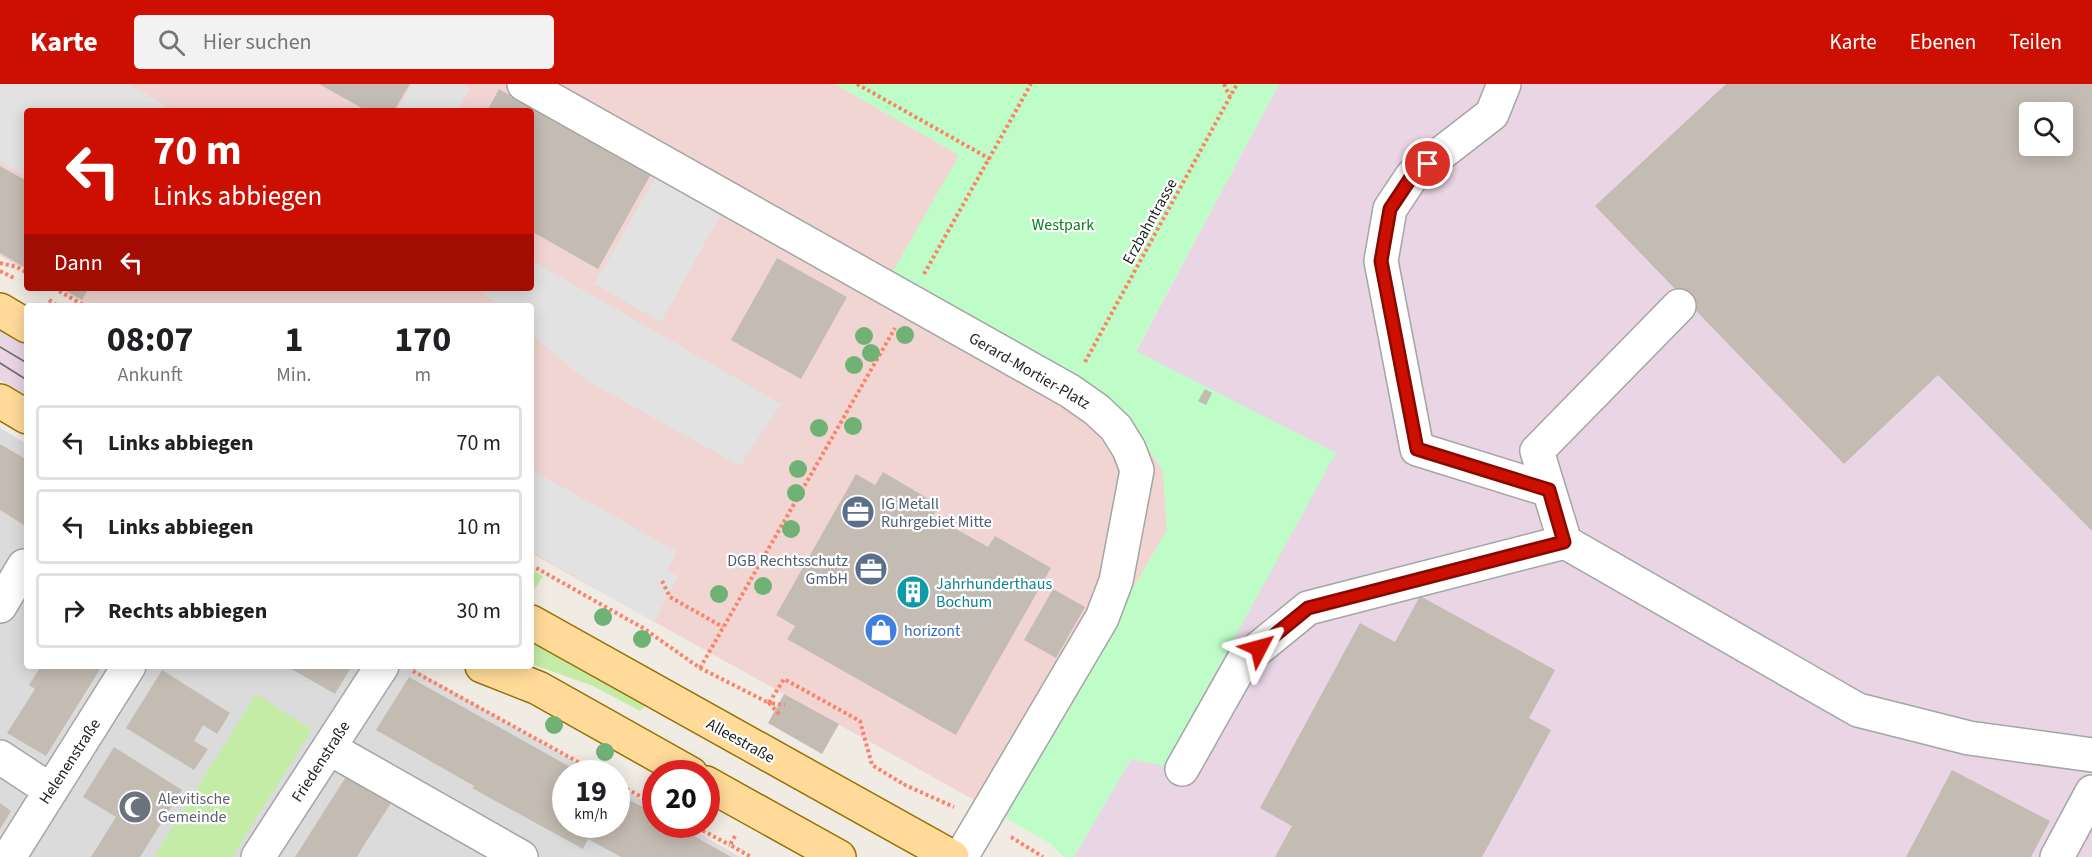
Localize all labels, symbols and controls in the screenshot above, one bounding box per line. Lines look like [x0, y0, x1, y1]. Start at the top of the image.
search box [134, 15, 554, 69]
text: Karte [30, 22, 98, 62]
icon: search [155, 26, 188, 59]
text: Hier suchen [203, 26, 312, 58]
text: Karte [1830, 27, 1877, 57]
text: Ebenen [1910, 27, 1976, 57]
text: Teilen [2009, 27, 2062, 57]
map controls [2019, 102, 2073, 156]
button: search [2019, 102, 2073, 156]
text: 70 m [153, 121, 242, 181]
icon: left [54, 132, 132, 210]
pin [1402, 138, 1453, 189]
icon: arrive [1411, 147, 1444, 180]
street label: Erzbahntrasse [1117, 175, 1183, 268]
text: Links abbiegen [153, 177, 322, 216]
park label: Westpark [1032, 214, 1094, 236]
icon: left [115, 246, 148, 279]
text: Dann [54, 247, 103, 279]
text: 08:07 [107, 314, 194, 365]
text: 1 [284, 314, 303, 365]
text: 170 [394, 314, 451, 365]
street label: Gerard-Mortier-Platz [965, 327, 1094, 415]
text: Ankunft [118, 361, 183, 389]
text: Min. [276, 361, 312, 389]
text: m [414, 361, 431, 389]
icon: left [57, 426, 90, 459]
text: Links abbiegen [108, 427, 254, 459]
text: 70 m [456, 427, 501, 459]
place label: IG Metall Ruhrgebiet Mitte [881, 493, 992, 533]
office icon: IG Metall Ruhrgebiet Mitte [840, 494, 876, 530]
icon: left [57, 510, 90, 543]
text: Links abbiegen [108, 511, 254, 543]
text: 10 m [456, 511, 501, 543]
place label: DGB Rechtsschutz GmbH [727, 550, 848, 590]
office icon: DGB Rechtsschutz GmbH [853, 551, 889, 587]
place label: Jahrhunderthaus Bochum [936, 573, 1052, 613]
building icon: Jahrhunderthaus Bochum [895, 574, 931, 610]
icon: right [57, 594, 90, 627]
text: Rechts abbiegen [108, 595, 267, 627]
text: 30 m [456, 595, 501, 627]
shop icon: horizont [863, 612, 899, 648]
position arrow [1227, 616, 1291, 680]
place label: horizont [904, 620, 961, 642]
street label: Alleestraße [702, 713, 779, 769]
street label: Helenenstraße [34, 714, 106, 809]
street label: Friedenstraße [286, 717, 355, 806]
speed limit sign: 20 [642, 760, 720, 838]
text: 19 [575, 770, 607, 813]
place label: Alevitische Gemeinde [158, 788, 230, 828]
mosque icon: Alevitische Gemeinde [117, 789, 153, 825]
text: km/h [574, 804, 608, 825]

